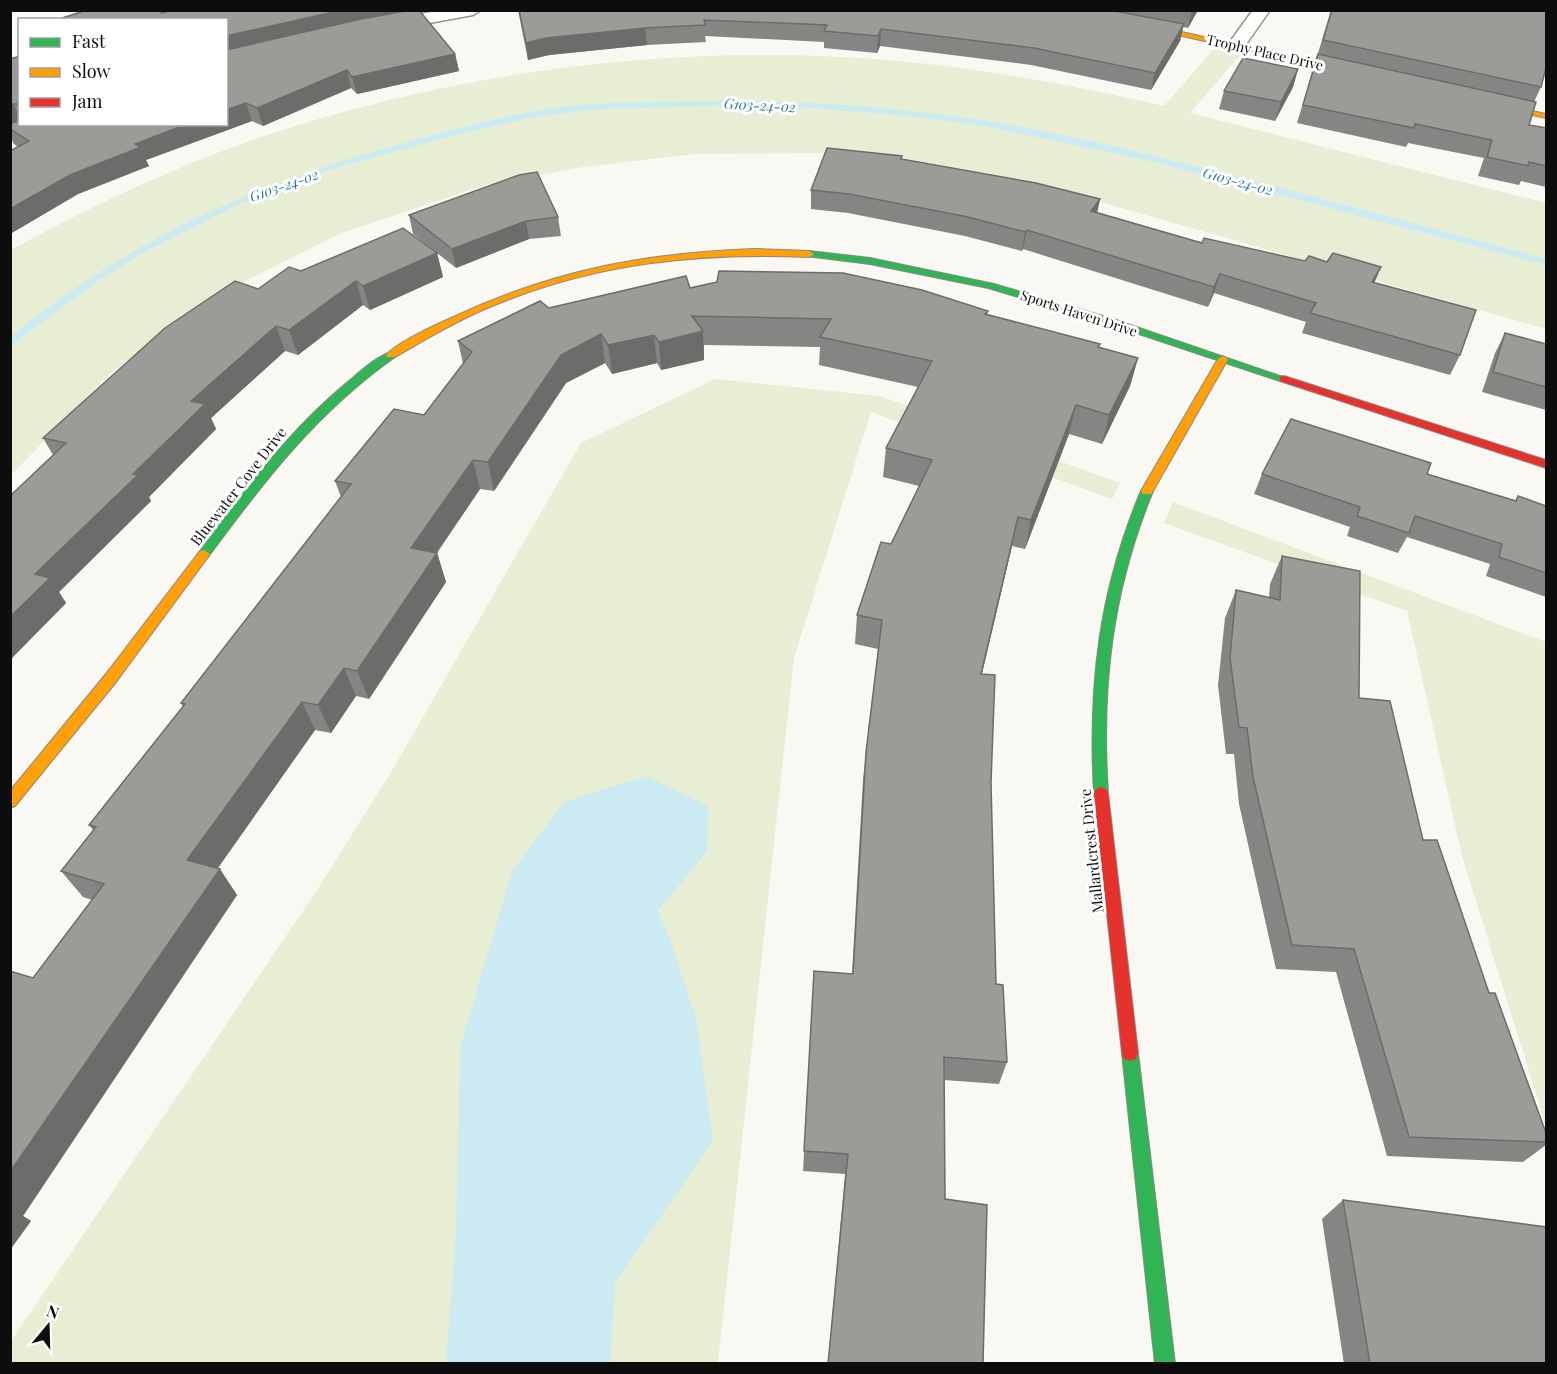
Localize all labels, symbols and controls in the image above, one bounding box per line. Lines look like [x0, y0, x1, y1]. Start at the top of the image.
legend [18, 18, 228, 126]
text: Fast [72, 29, 106, 53]
street label: Trophy Place Drive [1205, 29, 1325, 75]
text: Slow [72, 59, 110, 83]
text: Jam [71, 89, 102, 113]
water label: G103-24-02 [724, 94, 796, 116]
water label: G103-24-02 [1201, 163, 1275, 199]
water label: G103-24-02 [247, 164, 321, 206]
street label: Sports Haven Drive [1018, 285, 1140, 341]
street label: Bluewater Cove Drive [185, 423, 291, 549]
street label: Mallardcrest Drive [1075, 788, 1107, 914]
north arrow [18, 1296, 78, 1356]
text: N [44, 1300, 62, 1323]

